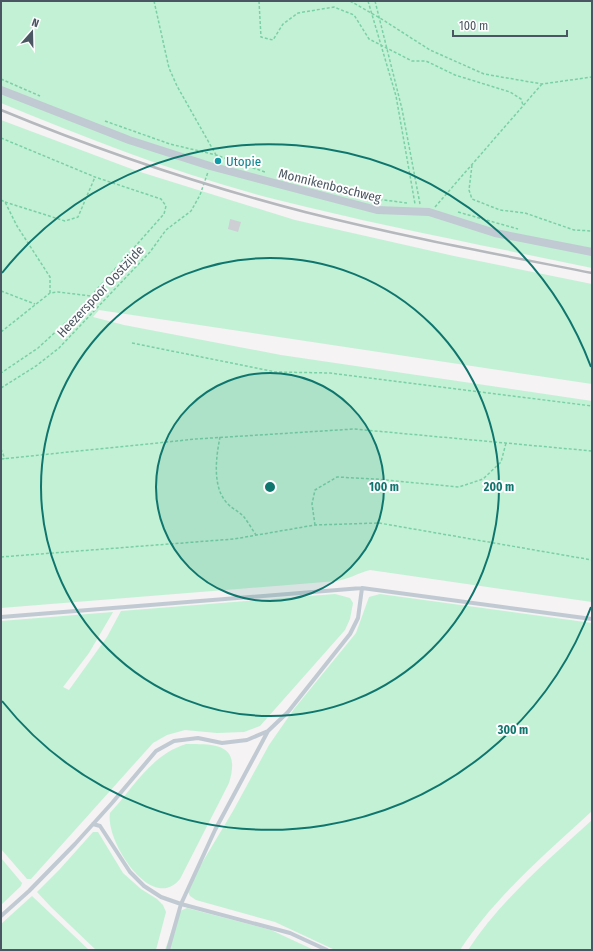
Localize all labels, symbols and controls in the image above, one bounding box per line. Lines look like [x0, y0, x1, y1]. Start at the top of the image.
north arrow [12, 12, 52, 52]
scale bar [453, 12, 567, 38]
text: N [30, 16, 41, 30]
text: 100 m [459, 19, 488, 33]
place label: Utopie [226, 154, 261, 169]
marker: Utopie [213, 156, 223, 166]
street label: Monnikenboschweg [277, 166, 384, 206]
street label: Heezerspoor Oostzijde [54, 242, 147, 340]
centre of rings [263, 480, 277, 494]
text: 100 m [369, 480, 399, 494]
text: 200 m [483, 480, 514, 494]
text: 300 m [497, 723, 528, 737]

